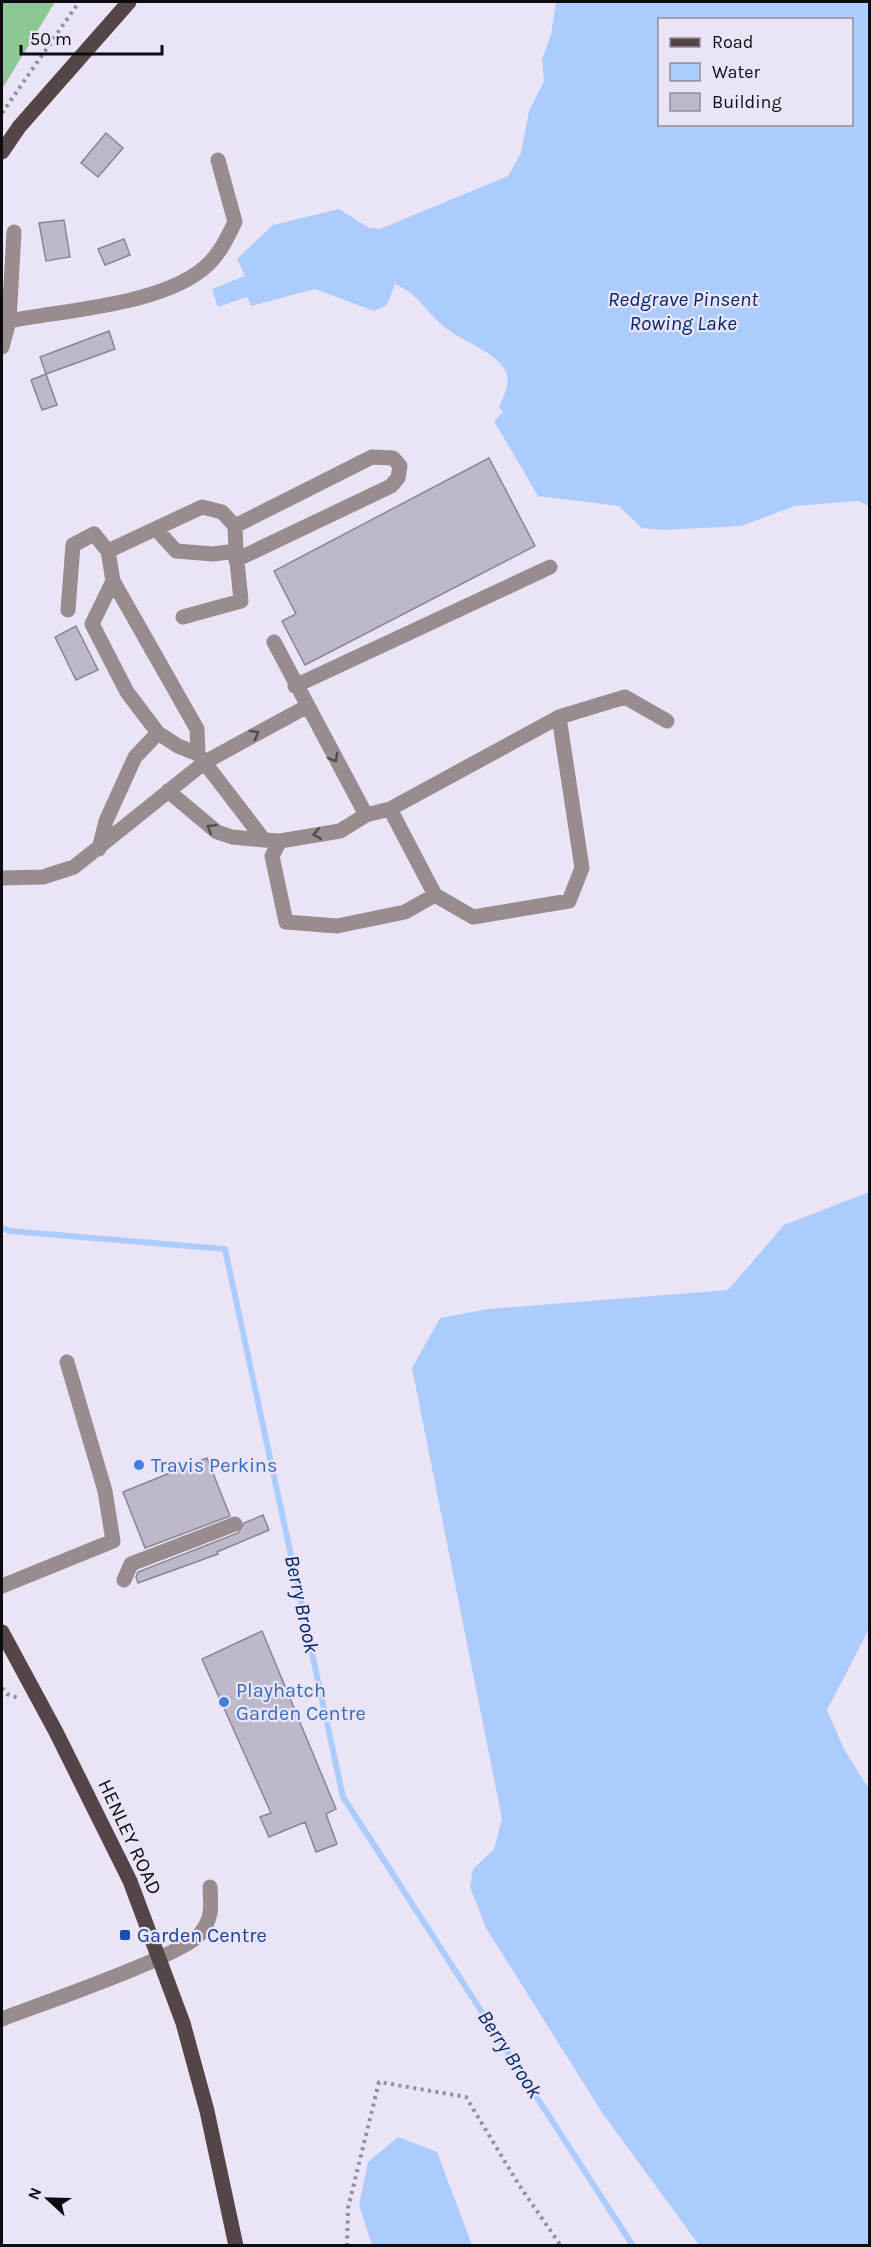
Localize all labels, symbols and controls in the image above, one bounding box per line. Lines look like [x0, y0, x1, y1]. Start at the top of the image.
scale bar [21, 18, 162, 56]
legend [658, 18, 853, 126]
text: 50 m [30, 28, 72, 50]
text: Road [712, 31, 753, 53]
text: Water [712, 61, 760, 83]
text: Building [712, 91, 782, 113]
water label: Redgrave Pinsent Rowing Lake [608, 287, 759, 335]
one-way arrow [249, 730, 260, 741]
one-way arrow [327, 752, 338, 762]
one-way arrow [207, 823, 217, 835]
one-way arrow [312, 828, 322, 840]
place label: Travis Perkins [151, 1454, 277, 1477]
marker: Travis Perkins [132, 1458, 146, 1472]
water label: Berry Brook [280, 1553, 324, 1656]
place label: Playhatch Garden Centre [236, 1679, 366, 1725]
marker: Playhatch Garden Centre [217, 1695, 231, 1709]
street label: HENLEY ROAD [93, 1776, 167, 1898]
place label: Garden Centre [137, 1924, 267, 1947]
marker: Garden Centre [118, 1928, 132, 1942]
water label: Berry Brook [473, 2006, 547, 2103]
north arrow [18, 2169, 78, 2229]
text: N [24, 2185, 46, 2202]

